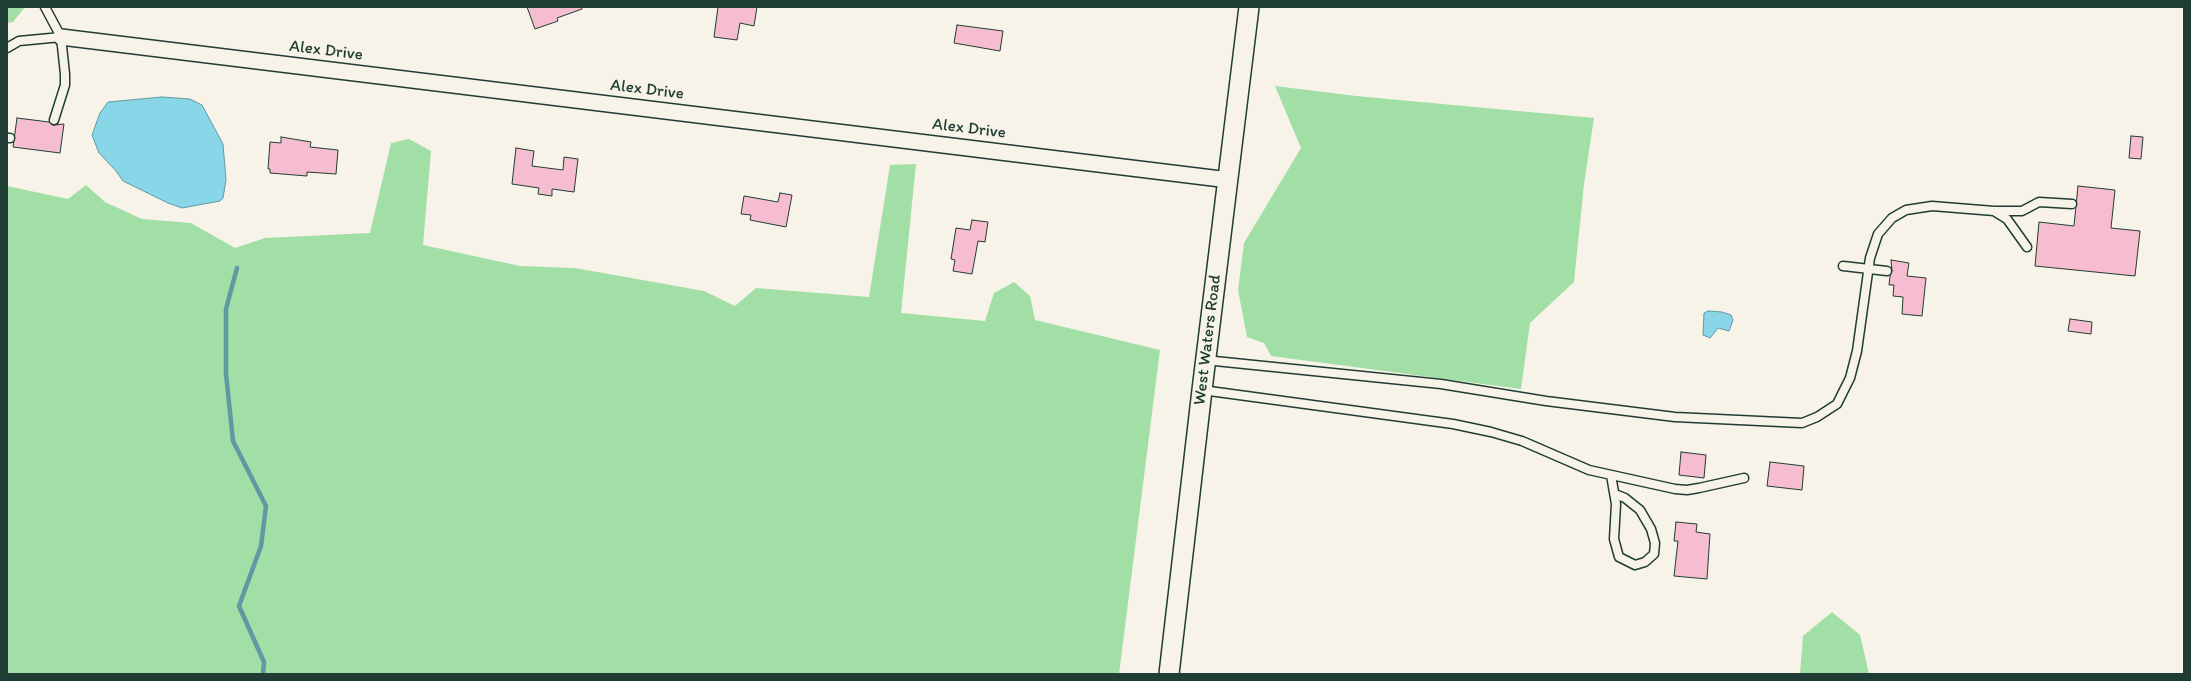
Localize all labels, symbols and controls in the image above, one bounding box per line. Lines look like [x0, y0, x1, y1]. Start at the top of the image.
street label: Alex Drive [288, 36, 364, 66]
street label: Alex Drive [609, 75, 685, 105]
street label: Alex Drive [931, 114, 1007, 144]
street label: West Waters Road [1190, 274, 1226, 406]

